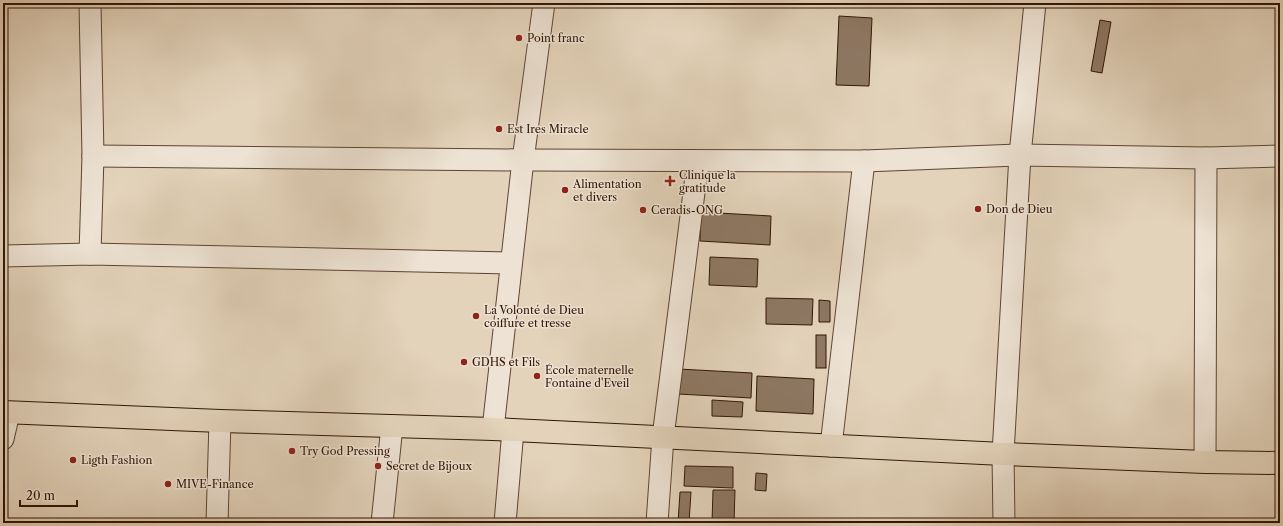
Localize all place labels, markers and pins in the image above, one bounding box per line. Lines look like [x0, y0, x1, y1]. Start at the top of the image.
place label: Point franc [527, 31, 585, 45]
marker: Point franc [514, 33, 524, 43]
place label: Est Ires Miracle [507, 122, 589, 136]
marker: Est Ires Miracle [494, 124, 504, 134]
place label: Clinique la gratitude [679, 168, 736, 195]
marker: Clinique la gratitude [664, 175, 676, 187]
place label: Alimentation et divers [572, 177, 642, 204]
marker: Alimentation et divers [560, 185, 570, 195]
place label: Don de Dieu [986, 202, 1053, 216]
place label: Ceradis-ONG [651, 203, 723, 217]
marker: Don de Dieu [973, 204, 983, 214]
marker: Ceradis-ONG [638, 205, 648, 215]
place label: La Volonté de Dieu coiffure et tresse [484, 303, 584, 330]
marker: La Volonté de Dieu coiffure et tresse [471, 311, 481, 321]
place label: GDHS et Fils [472, 355, 540, 369]
marker: GDHS et Fils [459, 357, 469, 367]
place label: École maternelle Fontaine d'Eveil [545, 363, 634, 390]
marker: École maternelle Fontaine d'Eveil [532, 371, 542, 381]
place label: Try God Pressing [300, 444, 390, 458]
marker: Try God Pressing [287, 446, 297, 456]
place label: Ligth Fashion [81, 453, 152, 467]
marker: Ligth Fashion [68, 455, 78, 465]
place label: Secret de Bijoux [386, 459, 472, 473]
marker: Secret de Bijoux [373, 461, 383, 471]
place label: MIVE-Finance [176, 477, 254, 491]
marker: MIVE-Finance [163, 479, 173, 489]

